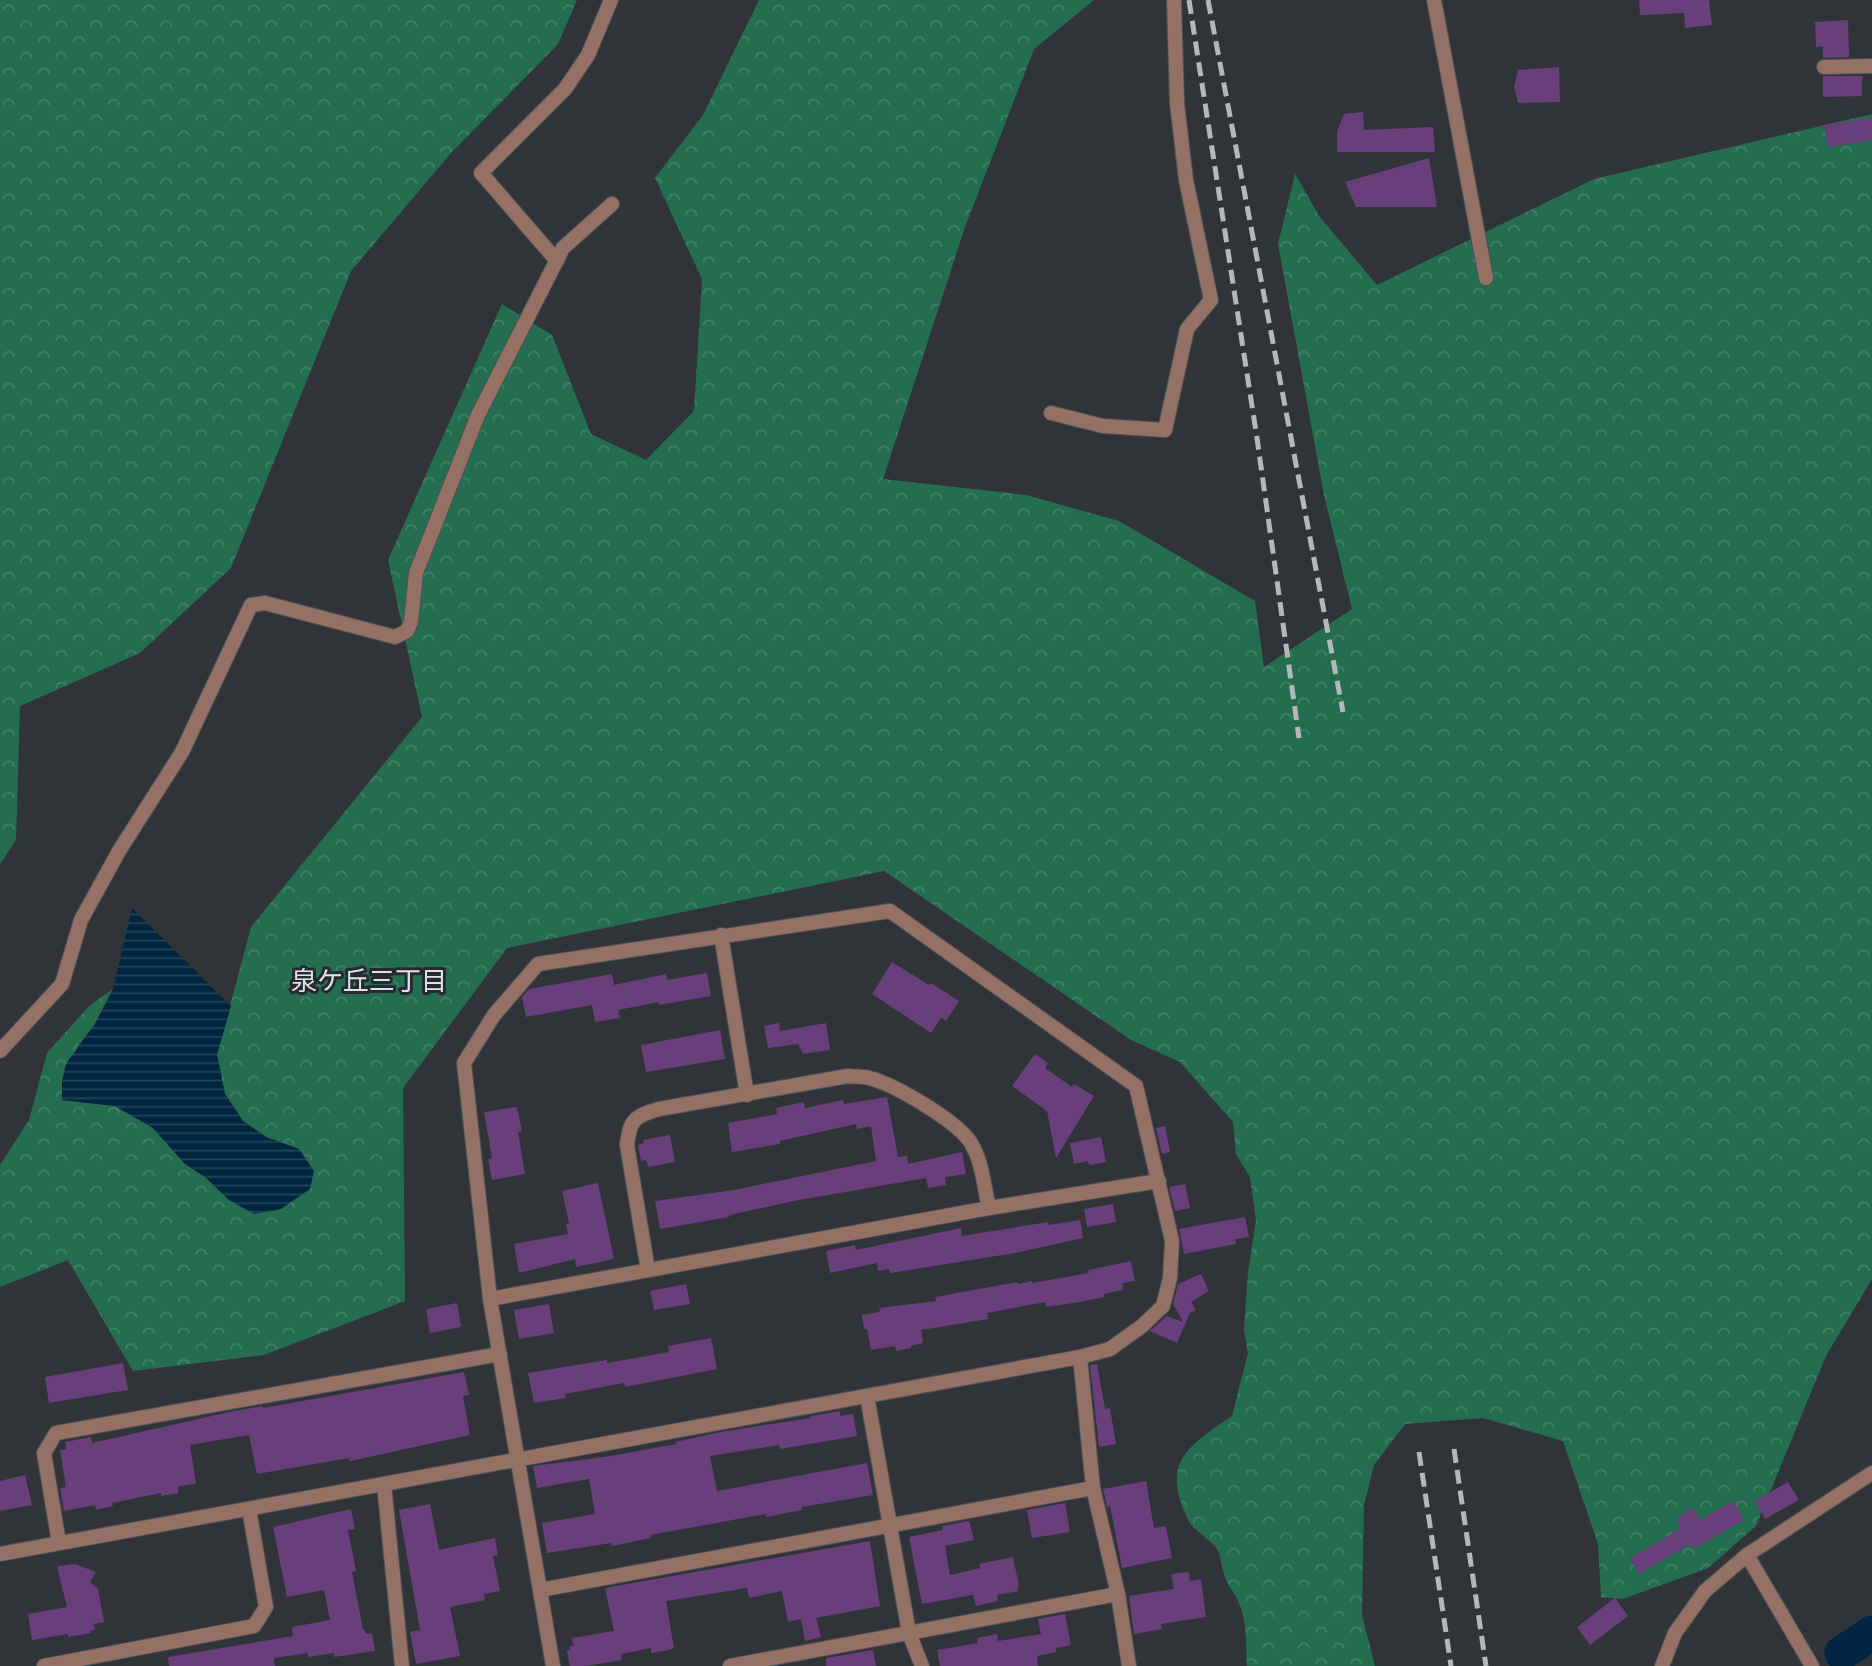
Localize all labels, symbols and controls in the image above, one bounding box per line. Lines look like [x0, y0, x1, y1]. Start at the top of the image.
district label: 泉ケ丘三丁目 [291, 964, 447, 995]

